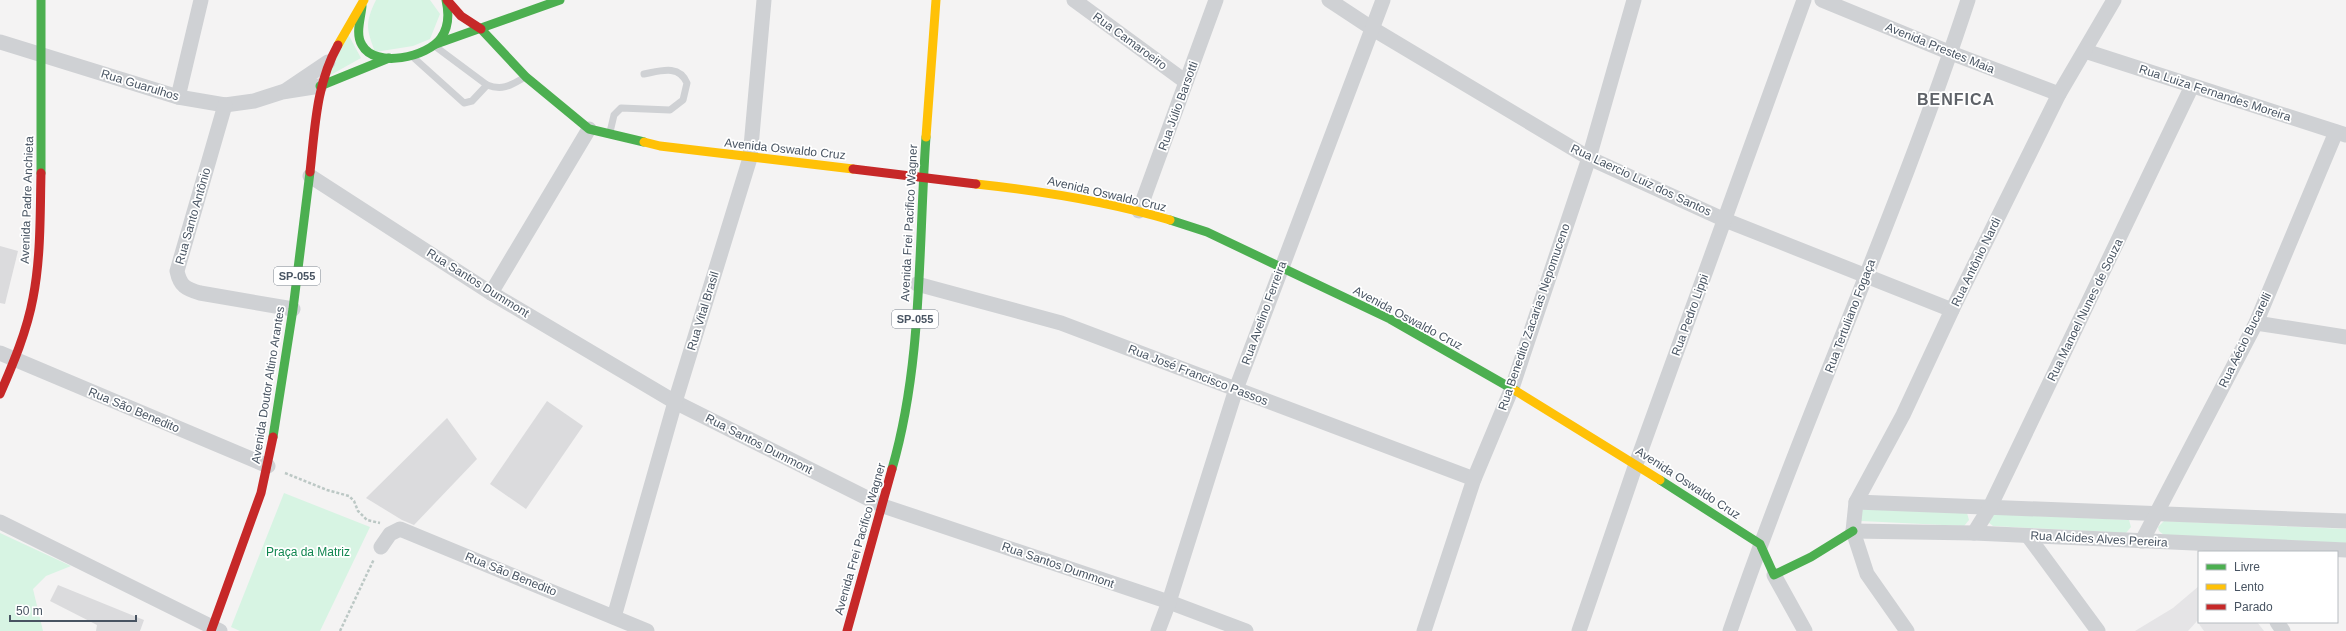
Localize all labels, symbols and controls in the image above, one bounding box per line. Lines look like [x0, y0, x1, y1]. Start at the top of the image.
street label: Rua Camaroeiro [1090, 9, 1170, 73]
street label: Avenida Prestes Maia [1883, 20, 1997, 76]
street label: Rua Júlio Barsotti [1155, 59, 1201, 153]
street label: Rua Luiza Fernandes Moreira [2137, 62, 2293, 124]
street label: Rua Guarulhos [99, 67, 181, 103]
district label: BENFICA [1917, 91, 1995, 108]
street label: Avenida Padre Anchieta [18, 136, 36, 264]
street label: Avenida Oswaldo Cruz [724, 136, 846, 162]
street label: Rua Laercio Luiz dos Santos [1569, 141, 1713, 219]
street label: Avenida Frei Pacifico Wagner [898, 144, 920, 302]
street label: Rua Santo Antônio [172, 166, 214, 266]
street label: Avenida Oswaldo Cruz [1046, 173, 1168, 215]
street label: Rua Antônio Nardi [1948, 215, 2004, 309]
street label: Rua Benedito Zacarias Nepomuceno [1495, 221, 1573, 412]
street label: Rua Manoel Nunes de Souza [2044, 236, 2126, 384]
street label: Rua Santos Dummont [424, 246, 532, 321]
street label: Rua Tertuliano Fogaça [1822, 257, 1878, 375]
street label: Rua Avelino Ferreira [1239, 259, 1289, 367]
road number: SP-055 [274, 267, 320, 285]
street label: Rua Vital Brasil [684, 270, 722, 352]
street label: Rua Pedro Lippi [1669, 272, 1711, 358]
street label: Avenida Oswaldo Cruz [1351, 283, 1465, 353]
street label: Rua Aécio Bucarelli [2216, 290, 2274, 390]
street label: Avenida Doutor Altino Arantes [249, 305, 287, 465]
road number: SP-055 [892, 310, 938, 328]
street label: Rua José Francisco Passos [1126, 342, 1270, 408]
street label: Rua São Benedito [86, 385, 182, 436]
street label: Rua Santos Dummont [703, 411, 815, 477]
street label: Avenida Oswaldo Cruz [1633, 444, 1743, 522]
street label: Avenida Frei Pacifico Wagner [832, 461, 888, 617]
street label: Rua Alcides Alves Pereira [2030, 528, 2168, 550]
street label: Rua Santos Dummont [1000, 539, 1117, 591]
park label: Praça da Matriz [266, 545, 350, 559]
street label: Rua São Benedito [463, 549, 559, 599]
legend [2198, 551, 2338, 623]
text: Livre [2234, 560, 2260, 574]
text: Lento [2234, 580, 2264, 594]
scale bar [10, 597, 136, 623]
text: Parado [2234, 600, 2273, 614]
text: 50 m [16, 604, 43, 618]

